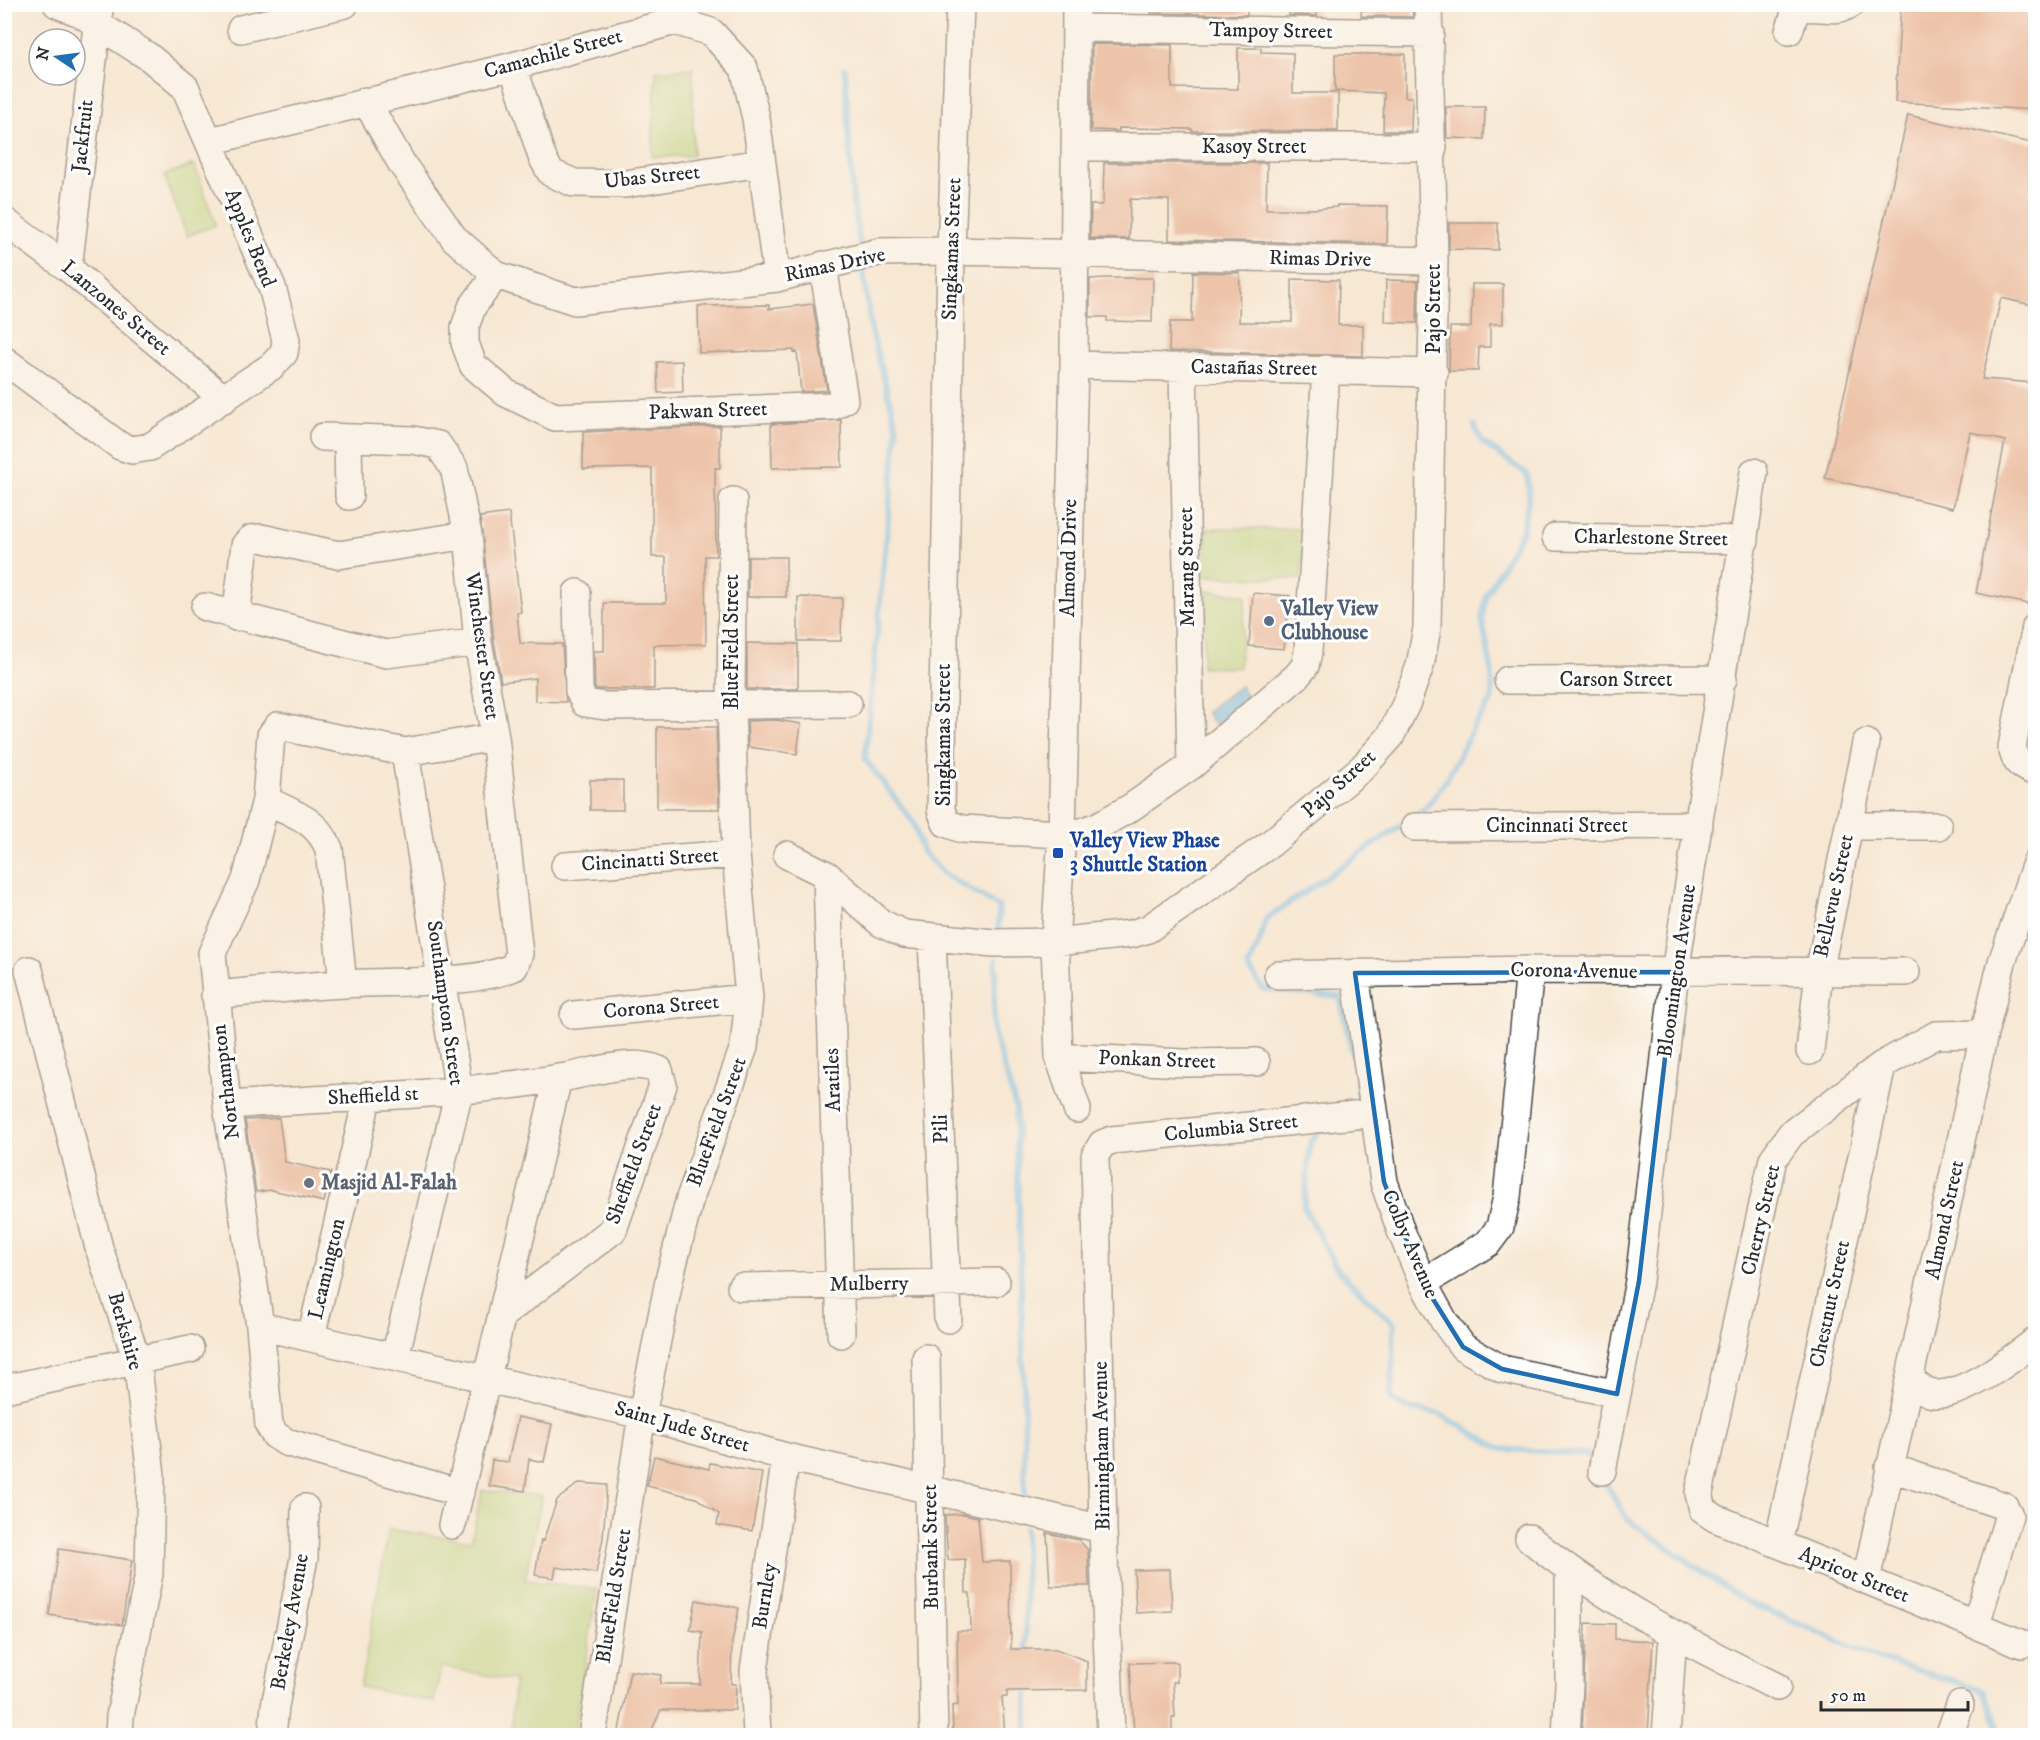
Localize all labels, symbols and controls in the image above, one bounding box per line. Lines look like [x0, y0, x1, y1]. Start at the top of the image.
street label: Tampoy Street [1209, 17, 1333, 45]
street label: Camachile Street [481, 23, 625, 85]
north arrow [27, 27, 87, 87]
text: N [32, 45, 55, 63]
street label: Jackfruit [66, 98, 100, 176]
street label: Kasoy Street [1201, 134, 1307, 160]
street label: Ubas Street [603, 159, 701, 195]
street label: Singkamas Street [937, 177, 967, 321]
street label: Apples Bend [218, 185, 282, 292]
street label: Rimas Drive [782, 242, 888, 288]
street label: Rimas Drive [1269, 245, 1372, 273]
street label: Lanzones Street [56, 255, 176, 362]
street label: Pajo Street [1421, 263, 1447, 354]
street label: Castañas Street [1190, 354, 1318, 382]
street label: Pakwan Street [648, 396, 768, 426]
street label: Almond Drive [1055, 498, 1083, 617]
street label: Marang Street [1173, 506, 1201, 627]
street label: Charlestone Street [1574, 524, 1729, 552]
street label: Winchester Street [459, 570, 505, 722]
street label: BlueField Street [719, 574, 745, 710]
place label: Valley View Clubhouse [1280, 596, 1379, 646]
marker: Valley View Clubhouse [1262, 614, 1276, 628]
street label: Singkamas Street [931, 663, 957, 806]
street label: Carson Street [1559, 667, 1673, 693]
street label: Pajo Street [1297, 744, 1382, 824]
street label: Cincinnati Street [1486, 813, 1628, 839]
place label: Valley View Phase 3 Shuttle Station [1069, 828, 1220, 878]
street label: Bellevue Street [1808, 832, 1860, 960]
street label: Cincinatti Street [580, 842, 720, 878]
marker: Valley View Phase 3 Shuttle Station [1051, 846, 1065, 860]
street label: Bloomington Avenue [1652, 882, 1702, 1060]
street label: Southampton Street [421, 919, 469, 1087]
street label: Corona Avenue [1510, 957, 1638, 985]
street label: Corona Street [602, 989, 720, 1025]
street label: Northampton [206, 1023, 246, 1141]
street label: Ponkan Street [1098, 1045, 1216, 1075]
street label: Aratiles [819, 1047, 847, 1113]
street label: BlueField Street [681, 1053, 753, 1190]
street label: Sheffield st [327, 1081, 419, 1111]
street label: Sheffield Street [600, 1100, 668, 1228]
street label: Columbia Street [1163, 1108, 1300, 1148]
street label: Pili [927, 1114, 955, 1144]
street label: Almond Street [1920, 1158, 1970, 1282]
street label: Cherry Street [1736, 1162, 1786, 1278]
place label: Masjid Al-Falah [321, 1170, 458, 1197]
marker: Masjid Al-Falah [302, 1176, 316, 1190]
street label: Colby Avenue [1376, 1186, 1445, 1302]
street label: Leamington [303, 1216, 351, 1322]
street label: Chestnut Street [1804, 1238, 1856, 1370]
street label: Mulberry [829, 1270, 910, 1298]
street label: Berkshire [101, 1289, 149, 1373]
street label: Birmingham Avenue [1088, 1361, 1116, 1531]
street label: Saint Jude Street [612, 1395, 753, 1459]
street label: Burbank Street [917, 1484, 945, 1610]
street label: BlueField Street [591, 1526, 638, 1665]
street label: Apricot Street [1795, 1541, 1913, 1609]
street label: Berkeley Avenue [265, 1551, 315, 1692]
street label: Burnley [747, 1560, 783, 1631]
scale bar [1821, 1674, 1968, 1712]
text: 50 m [1830, 1685, 1866, 1707]

